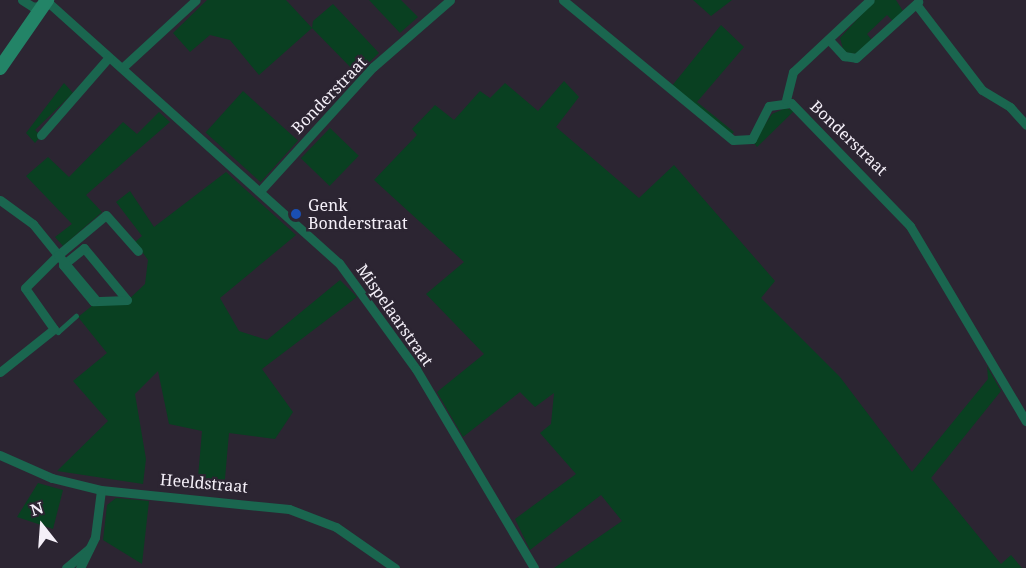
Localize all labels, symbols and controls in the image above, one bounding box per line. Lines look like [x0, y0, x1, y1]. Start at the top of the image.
street label: Bonderstraat [287, 52, 371, 138]
street label: Bonderstraat [806, 96, 892, 180]
place label: Genk Bonderstraat [308, 195, 408, 233]
marker: Genk Bonderstraat [289, 207, 303, 221]
street label: Mispelaarstraat [353, 260, 437, 370]
street label: Heeldstraat [159, 470, 249, 496]
north arrow [12, 496, 72, 556]
text: N [27, 496, 46, 521]

